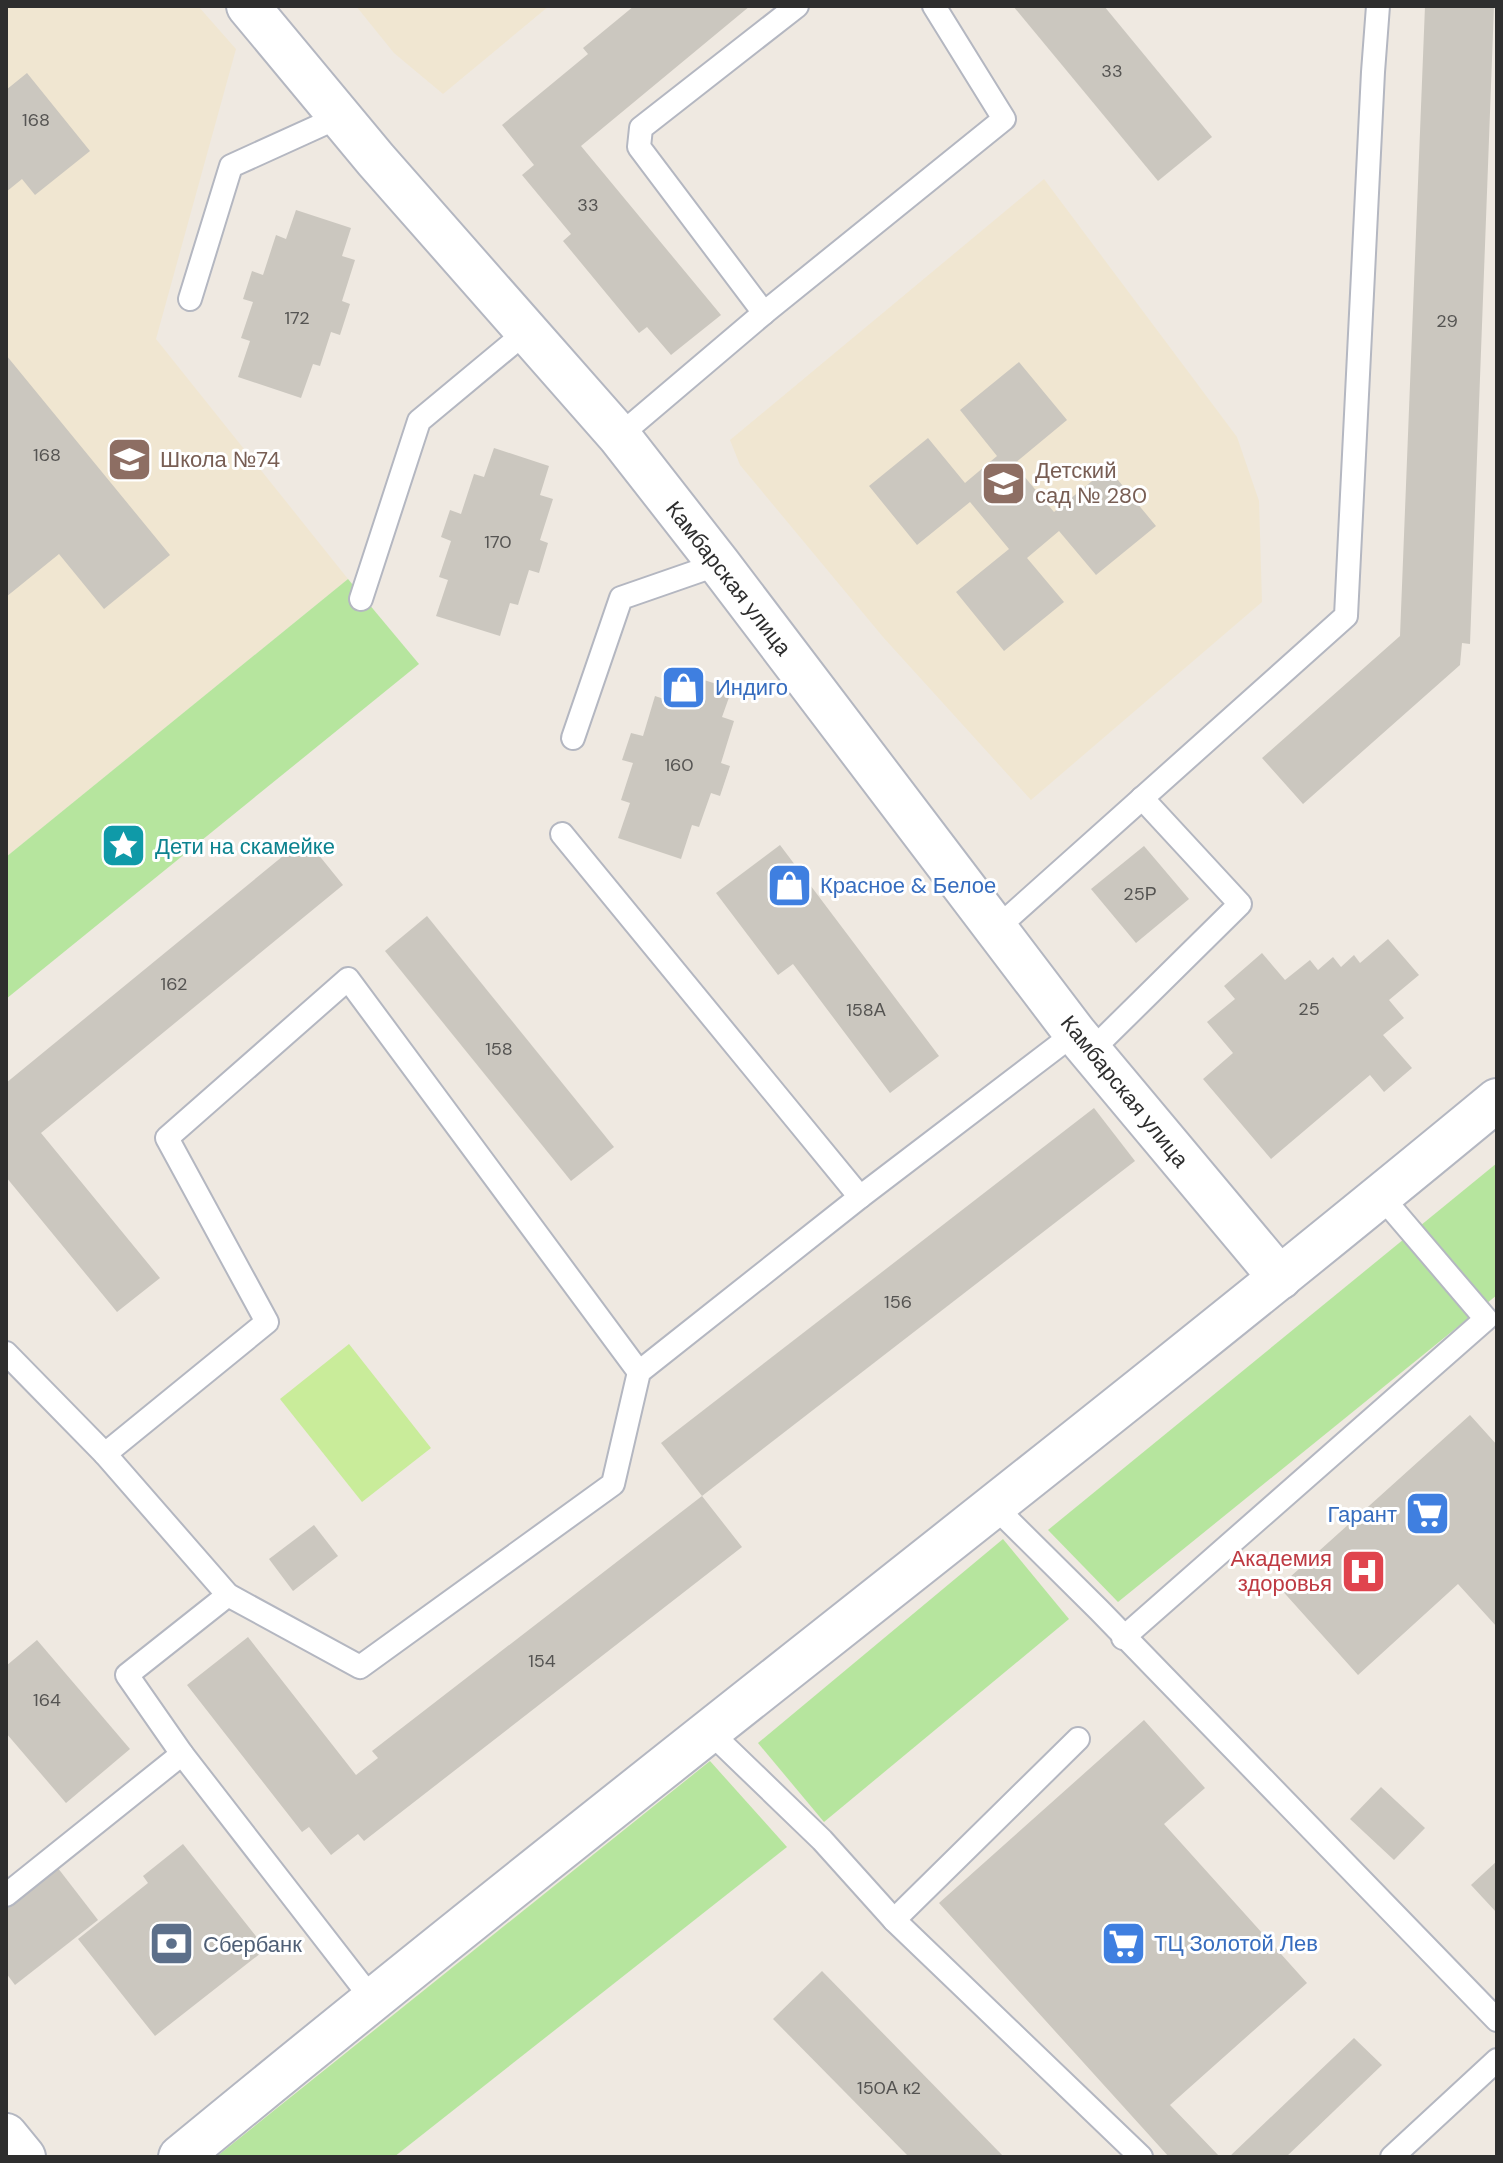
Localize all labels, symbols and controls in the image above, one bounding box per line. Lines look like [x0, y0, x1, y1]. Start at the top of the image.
house number: 33 [1101, 59, 1123, 83]
house number: 168 [22, 108, 50, 132]
house number: 33 [577, 193, 599, 217]
house number: 172 [284, 306, 310, 330]
house number: 29 [1436, 309, 1458, 333]
school or university icon: Школа №74 [105, 435, 153, 483]
house number: 168 [33, 443, 61, 467]
place label: Школа №74 [160, 445, 280, 474]
place label: Детский сад № 280 [1035, 456, 1147, 510]
school or university icon: Детский сад № 280 [980, 459, 1028, 507]
street label: Камбарская улица [659, 495, 798, 662]
house number: 170 [484, 530, 512, 554]
shop icon: Индиго [660, 663, 708, 711]
place label: Индиго [715, 673, 788, 702]
house number: 160 [664, 753, 694, 777]
place icon: Дети на скамейке [100, 822, 148, 870]
place label: Дети на скамейке [155, 832, 335, 861]
shop icon: Красное & Белое [765, 861, 813, 909]
place label: Красное & Белое [820, 871, 996, 900]
house number: 25Р [1123, 882, 1157, 906]
house number: 162 [161, 972, 187, 996]
house number: 25 [1298, 997, 1320, 1021]
house number: 158А [846, 998, 886, 1022]
street label: Камбарская улица [1054, 1009, 1196, 1174]
house number: 158 [485, 1037, 513, 1061]
house number: 156 [884, 1290, 912, 1314]
supermarket icon: Гарант [1404, 1490, 1452, 1538]
place label: Гарант [1327, 1500, 1397, 1529]
place label: Академия здоровья [1231, 1544, 1332, 1598]
hospital icon: Академия здоровья [1339, 1547, 1387, 1595]
house number: 154 [528, 1649, 556, 1673]
house number: 164 [33, 1688, 61, 1712]
supermarket icon: ТЦ Золотой Лев [1099, 1919, 1147, 1967]
bank icon: Сбербанк [148, 1920, 196, 1968]
place label: ТЦ Золотой Лев [1154, 1929, 1318, 1958]
place label: Сбербанк [203, 1930, 302, 1959]
house number: 150А к2 [857, 2076, 921, 2100]

